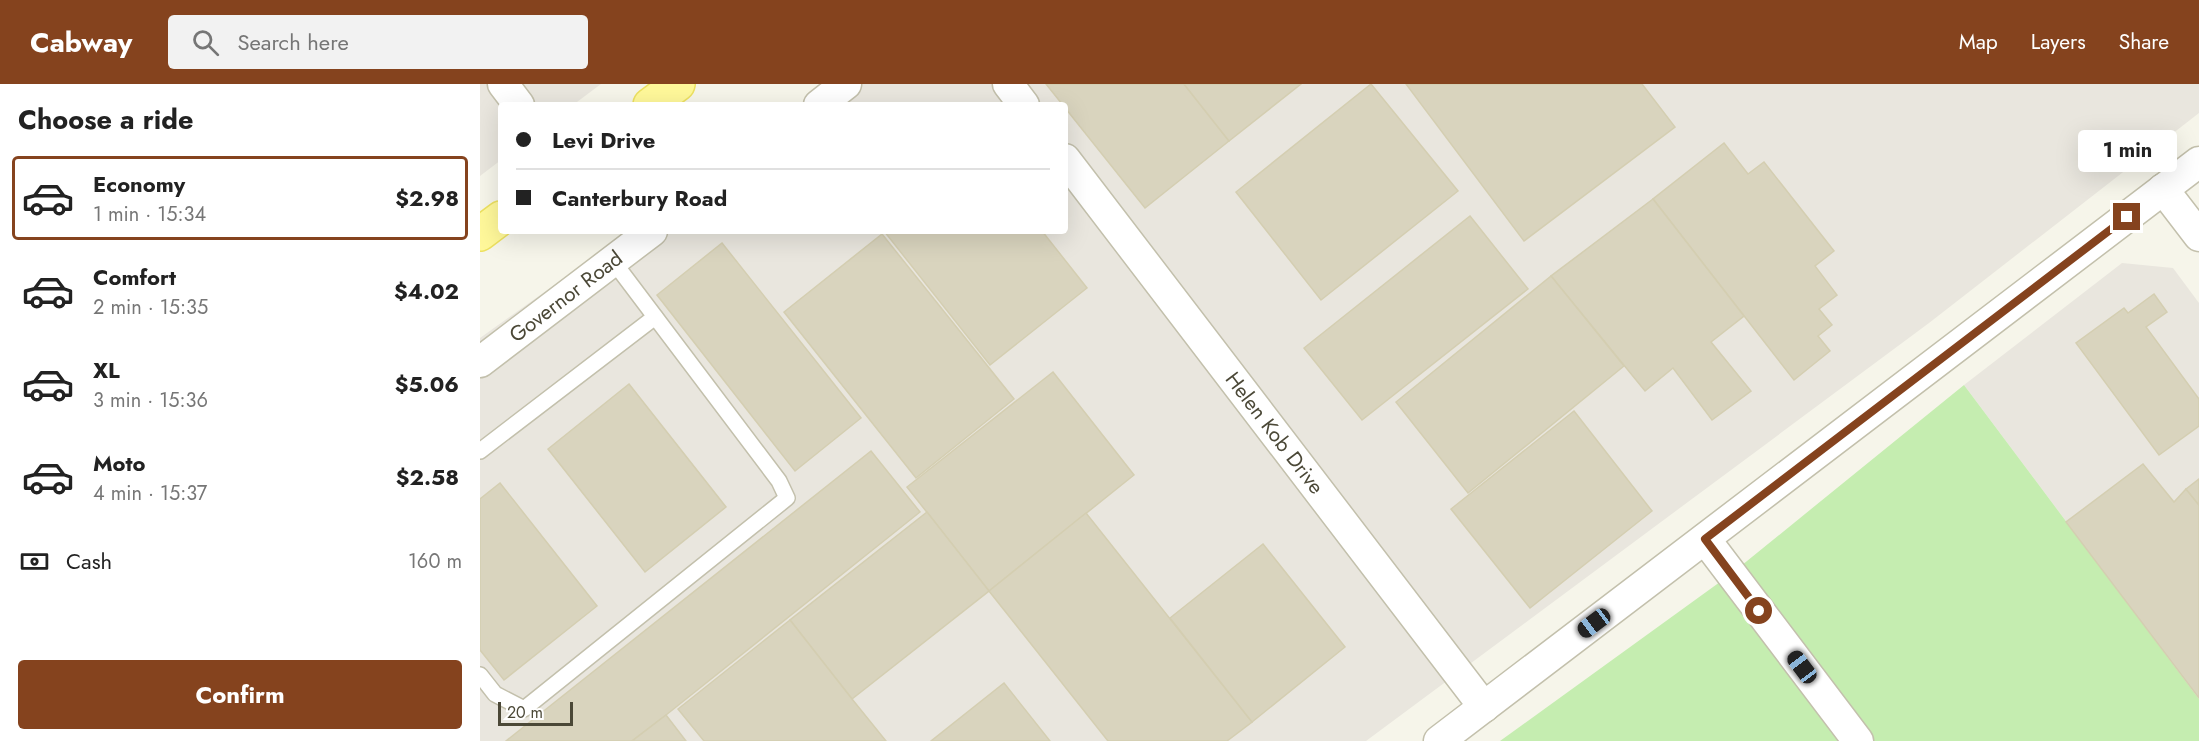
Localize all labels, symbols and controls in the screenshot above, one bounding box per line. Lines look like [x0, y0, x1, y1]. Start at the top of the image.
search box [168, 15, 588, 69]
text: Cabway [30, 22, 132, 63]
icon: search [189, 26, 222, 59]
text: Search here [237, 26, 349, 58]
text: Map [1959, 27, 1998, 57]
text: Layers [2031, 27, 2086, 57]
text: Share [2119, 27, 2169, 57]
text: Choose a ride [18, 100, 193, 139]
text: Levi Drive [552, 124, 655, 156]
callout: 1 min [2078, 130, 2176, 172]
text: 1 min [2103, 136, 2152, 165]
text: Economy [93, 168, 185, 200]
icon: car [21, 171, 75, 225]
text: $2.98 [395, 182, 459, 214]
text: Canterbury Road [552, 182, 727, 214]
text: 1 min · 15:34 [93, 200, 206, 229]
route end [2113, 203, 2140, 230]
street label: Governor Road [503, 244, 629, 350]
text: Comfort [93, 261, 176, 293]
icon: car [21, 264, 75, 318]
text: $4.02 [394, 275, 459, 307]
text: 2 min · 15:35 [93, 293, 208, 322]
text: XL [93, 354, 120, 386]
icon: car [21, 357, 75, 411]
street label: Helen Kob Drive [1218, 366, 1331, 501]
text: $5.06 [395, 368, 459, 400]
text: 3 min · 15:36 [93, 386, 208, 415]
text: Moto [93, 447, 146, 479]
icon: car [21, 450, 75, 504]
text: $2.58 [396, 461, 459, 493]
text: 4 min · 15:37 [93, 479, 207, 508]
icon: cash [18, 545, 51, 578]
text: Cash [66, 545, 112, 577]
text: 160 m [408, 547, 462, 576]
route start [1745, 597, 1772, 624]
car [1574, 605, 1614, 641]
car [1784, 647, 1820, 687]
button: Confirm [18, 660, 462, 729]
scale bar [498, 699, 573, 726]
text: 20 m [507, 701, 543, 724]

